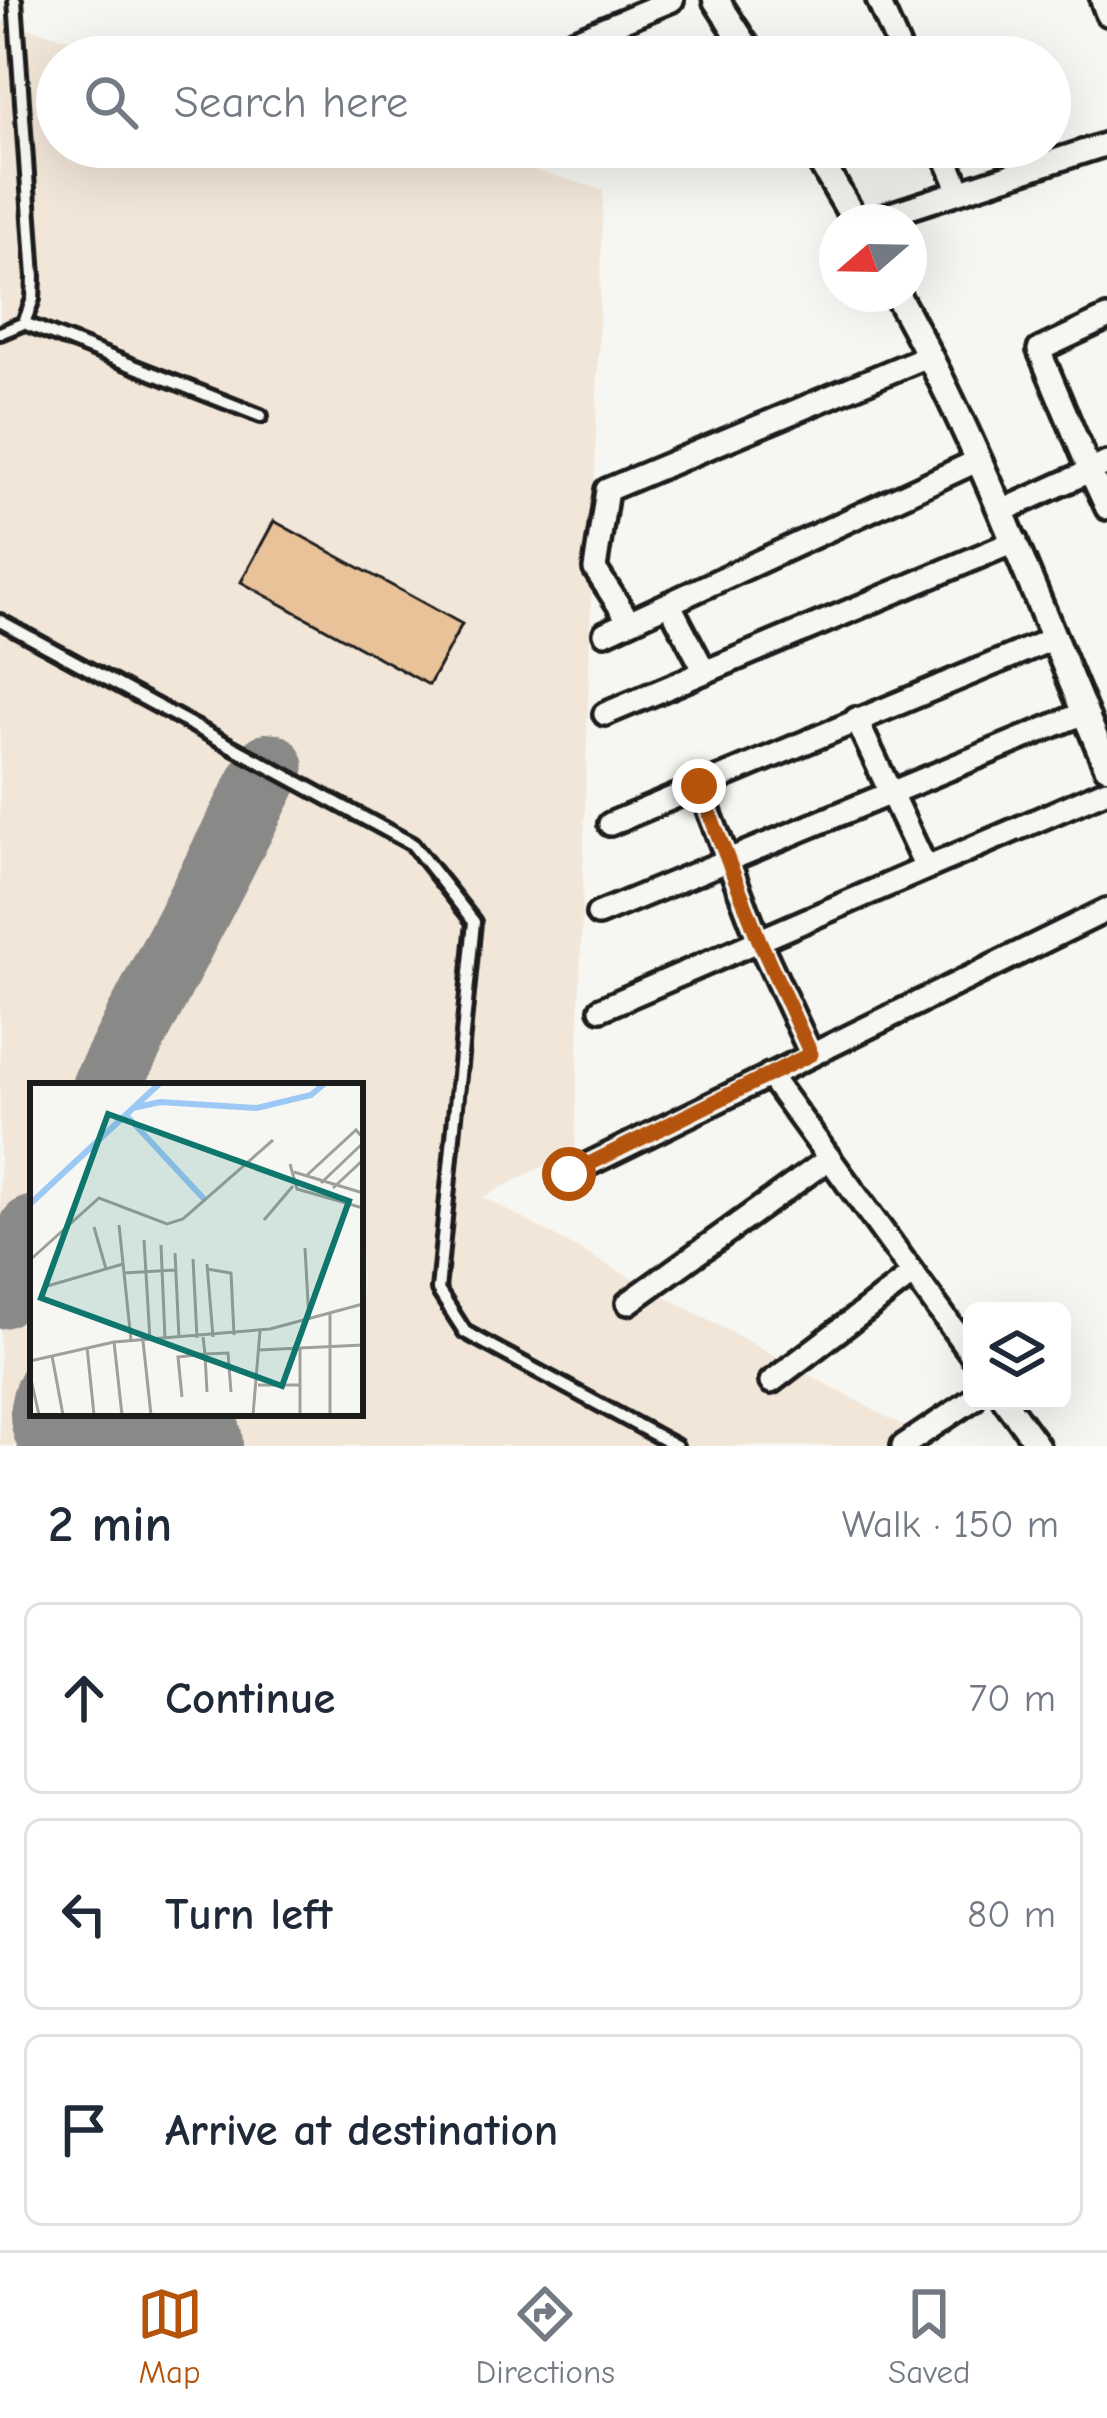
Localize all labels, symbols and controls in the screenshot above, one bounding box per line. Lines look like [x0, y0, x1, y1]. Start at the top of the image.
search box [36, 36, 1071, 168]
icon: search [78, 69, 144, 135]
text: Search here [174, 76, 408, 128]
north arrow [819, 204, 927, 312]
route end [672, 759, 726, 813]
inset map [30, 1083, 363, 1416]
route start [542, 1147, 596, 1201]
map controls [963, 1302, 1071, 1410]
button: layers [963, 1302, 1071, 1410]
text: 2 min [48, 1495, 172, 1554]
text: Walk · 150 m [842, 1502, 1059, 1547]
icon: ahead [51, 1665, 117, 1731]
text: Continue [165, 1672, 335, 1724]
text: 70 m [969, 1676, 1056, 1721]
icon: left [51, 1881, 117, 1947]
text: Turn left [165, 1888, 332, 1940]
text: 80 m [967, 1892, 1056, 1937]
icon: arrive [51, 2097, 117, 2163]
text: Arrive at destination [165, 2104, 558, 2156]
tab: Map [137, 2281, 203, 2391]
tab: Directions [476, 2281, 615, 2391]
tab: Saved [888, 2281, 970, 2391]

